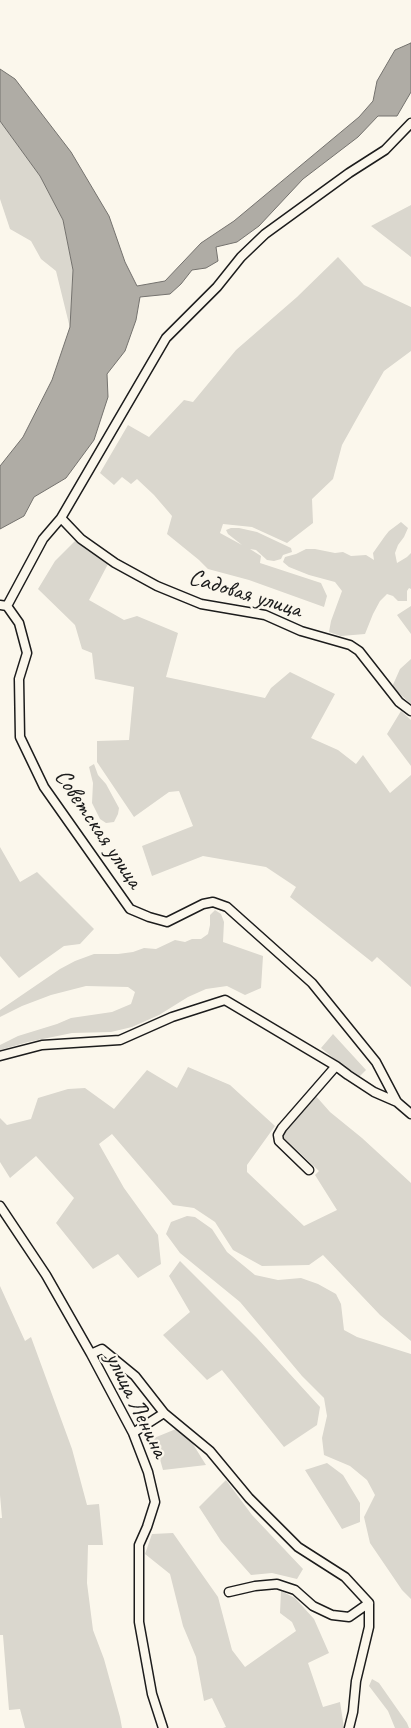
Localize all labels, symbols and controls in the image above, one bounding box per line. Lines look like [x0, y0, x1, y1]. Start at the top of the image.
street label: Садовая улица [185, 563, 305, 625]
street label: Советская улица [48, 764, 148, 894]
street label: улица Ленина [98, 1348, 174, 1462]

